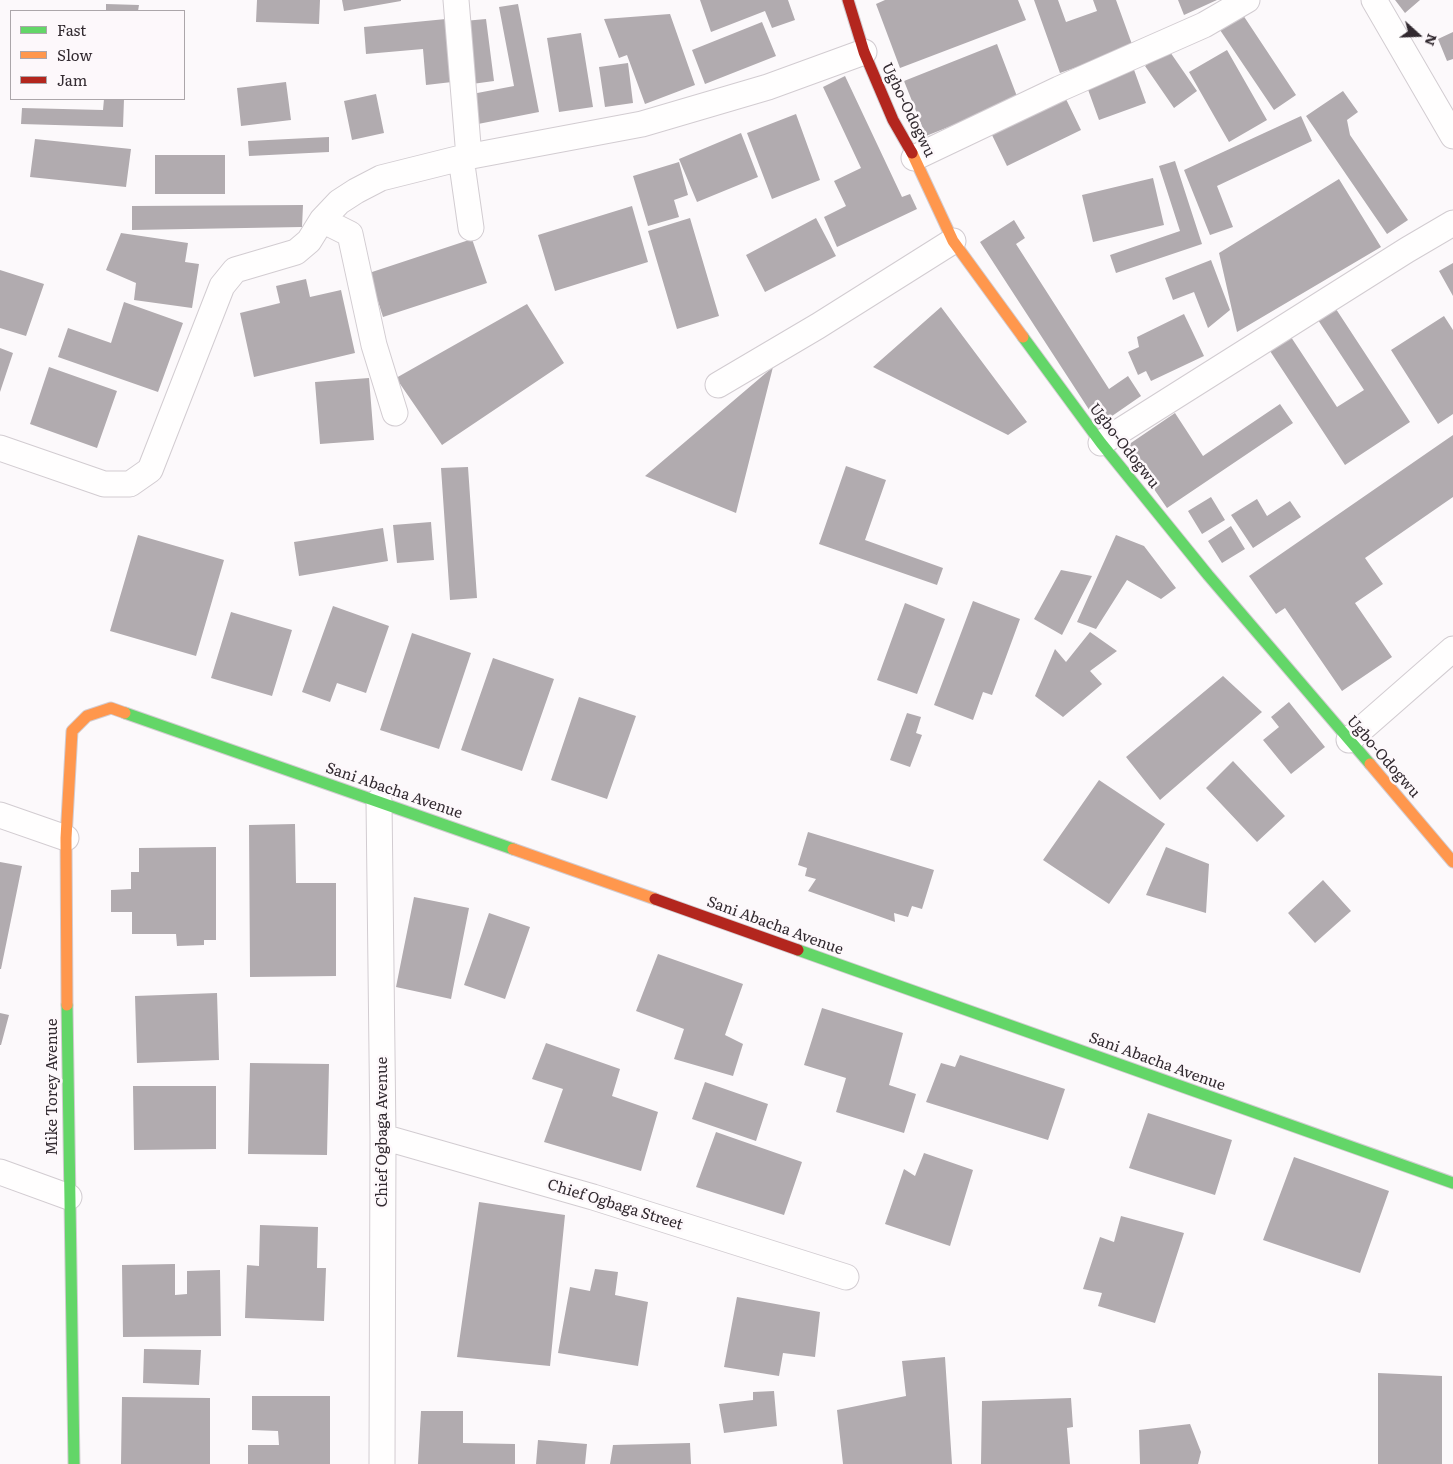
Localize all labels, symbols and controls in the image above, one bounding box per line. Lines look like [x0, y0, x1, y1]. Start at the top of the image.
legend [10, 10, 185, 100]
north arrow [1393, 10, 1443, 60]
text: Fast [57, 18, 86, 41]
text: N [1421, 31, 1444, 49]
text: Slow [57, 43, 92, 66]
street label: Ugbo-Odogwu [877, 60, 939, 160]
text: Jam [57, 68, 87, 91]
street label: Ugbo-Odogwu [1085, 400, 1163, 492]
street label: Ugbo-Odogwu [1342, 712, 1424, 802]
street label: Sani Abacha Avenue [323, 759, 465, 823]
street label: Sani Abacha Avenue [704, 893, 846, 959]
street label: Mike Torey Avenue [44, 1018, 62, 1156]
street label: Sani Abacha Avenue [1086, 1029, 1228, 1095]
street label: Chief Ogbaga Avenue [374, 1057, 392, 1207]
street label: Chief Ogbaga Street [545, 1176, 685, 1234]

